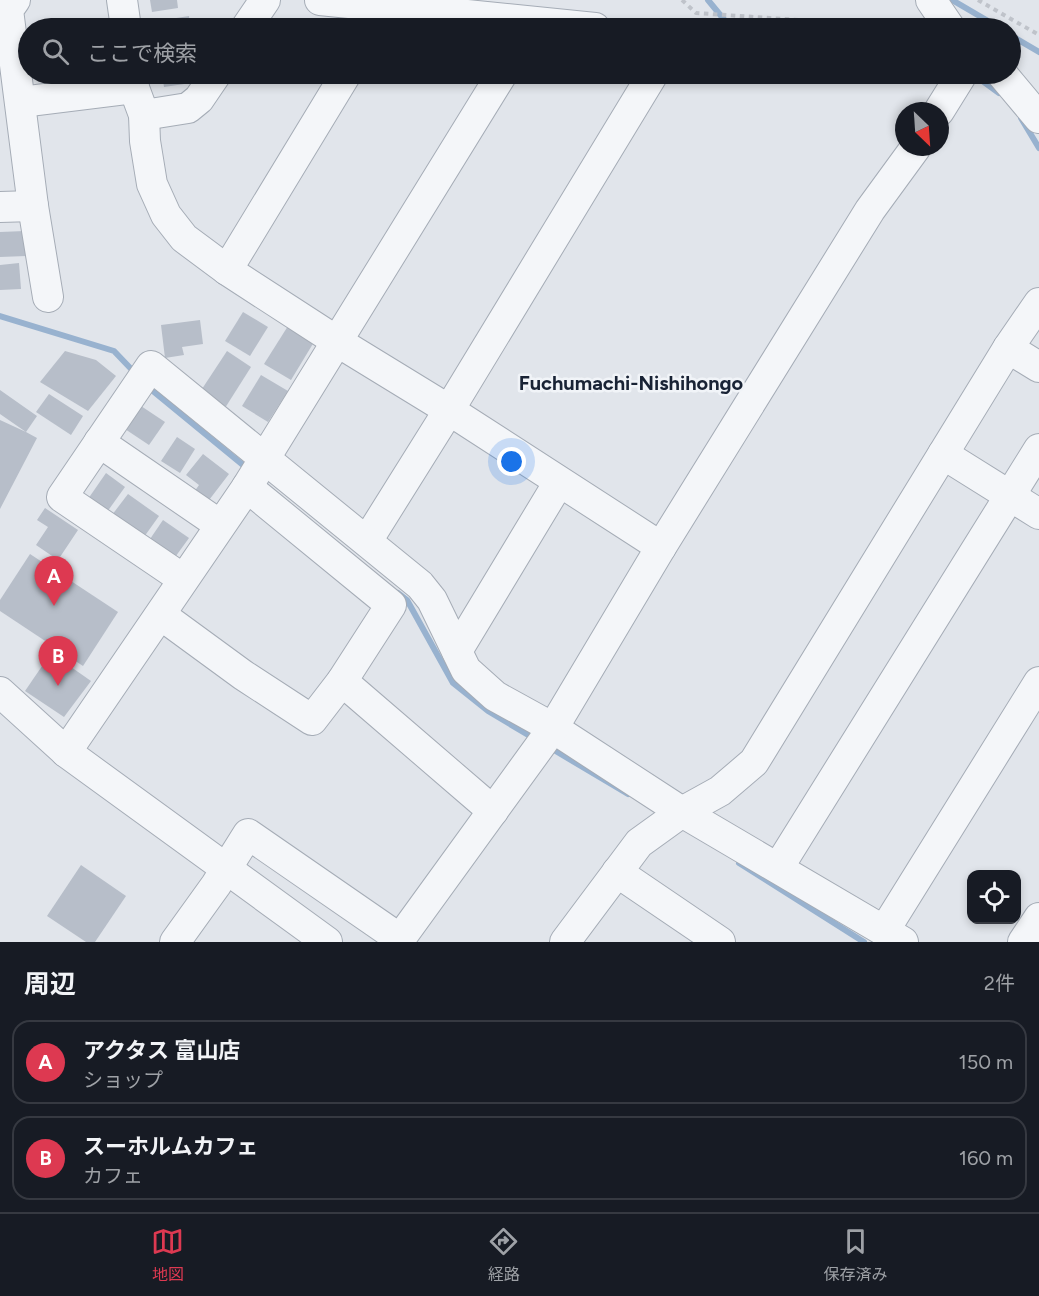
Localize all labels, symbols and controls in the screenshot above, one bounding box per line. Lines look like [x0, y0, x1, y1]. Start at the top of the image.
search box [18, 18, 1021, 84]
icon: search [39, 35, 72, 68]
text: ここで検索 [87, 40, 197, 67]
north arrow [895, 102, 949, 156]
district label: Fuchumachi-Nishihongo [519, 371, 744, 395]
your location [497, 447, 526, 476]
pin: A [34, 556, 74, 606]
pin: B [38, 636, 78, 686]
map controls [967, 870, 1021, 924]
button: locate [967, 870, 1021, 924]
text: 周辺 [24, 968, 76, 1000]
text: 2件 [984, 971, 1015, 995]
text: アクタス 富山店 [83, 1037, 240, 1064]
text: A [38, 1050, 53, 1074]
text: 150 m [958, 1050, 1013, 1074]
text: ショップ [83, 1068, 163, 1092]
text: スーホルムカフェ [83, 1133, 259, 1160]
text: B [39, 1146, 52, 1170]
text: 160 m [959, 1146, 1013, 1170]
text: カフェ [83, 1164, 143, 1188]
tab: 地図 [151, 1225, 184, 1285]
tab: 経路 [487, 1225, 520, 1285]
tab: 保存済み [823, 1225, 887, 1285]

